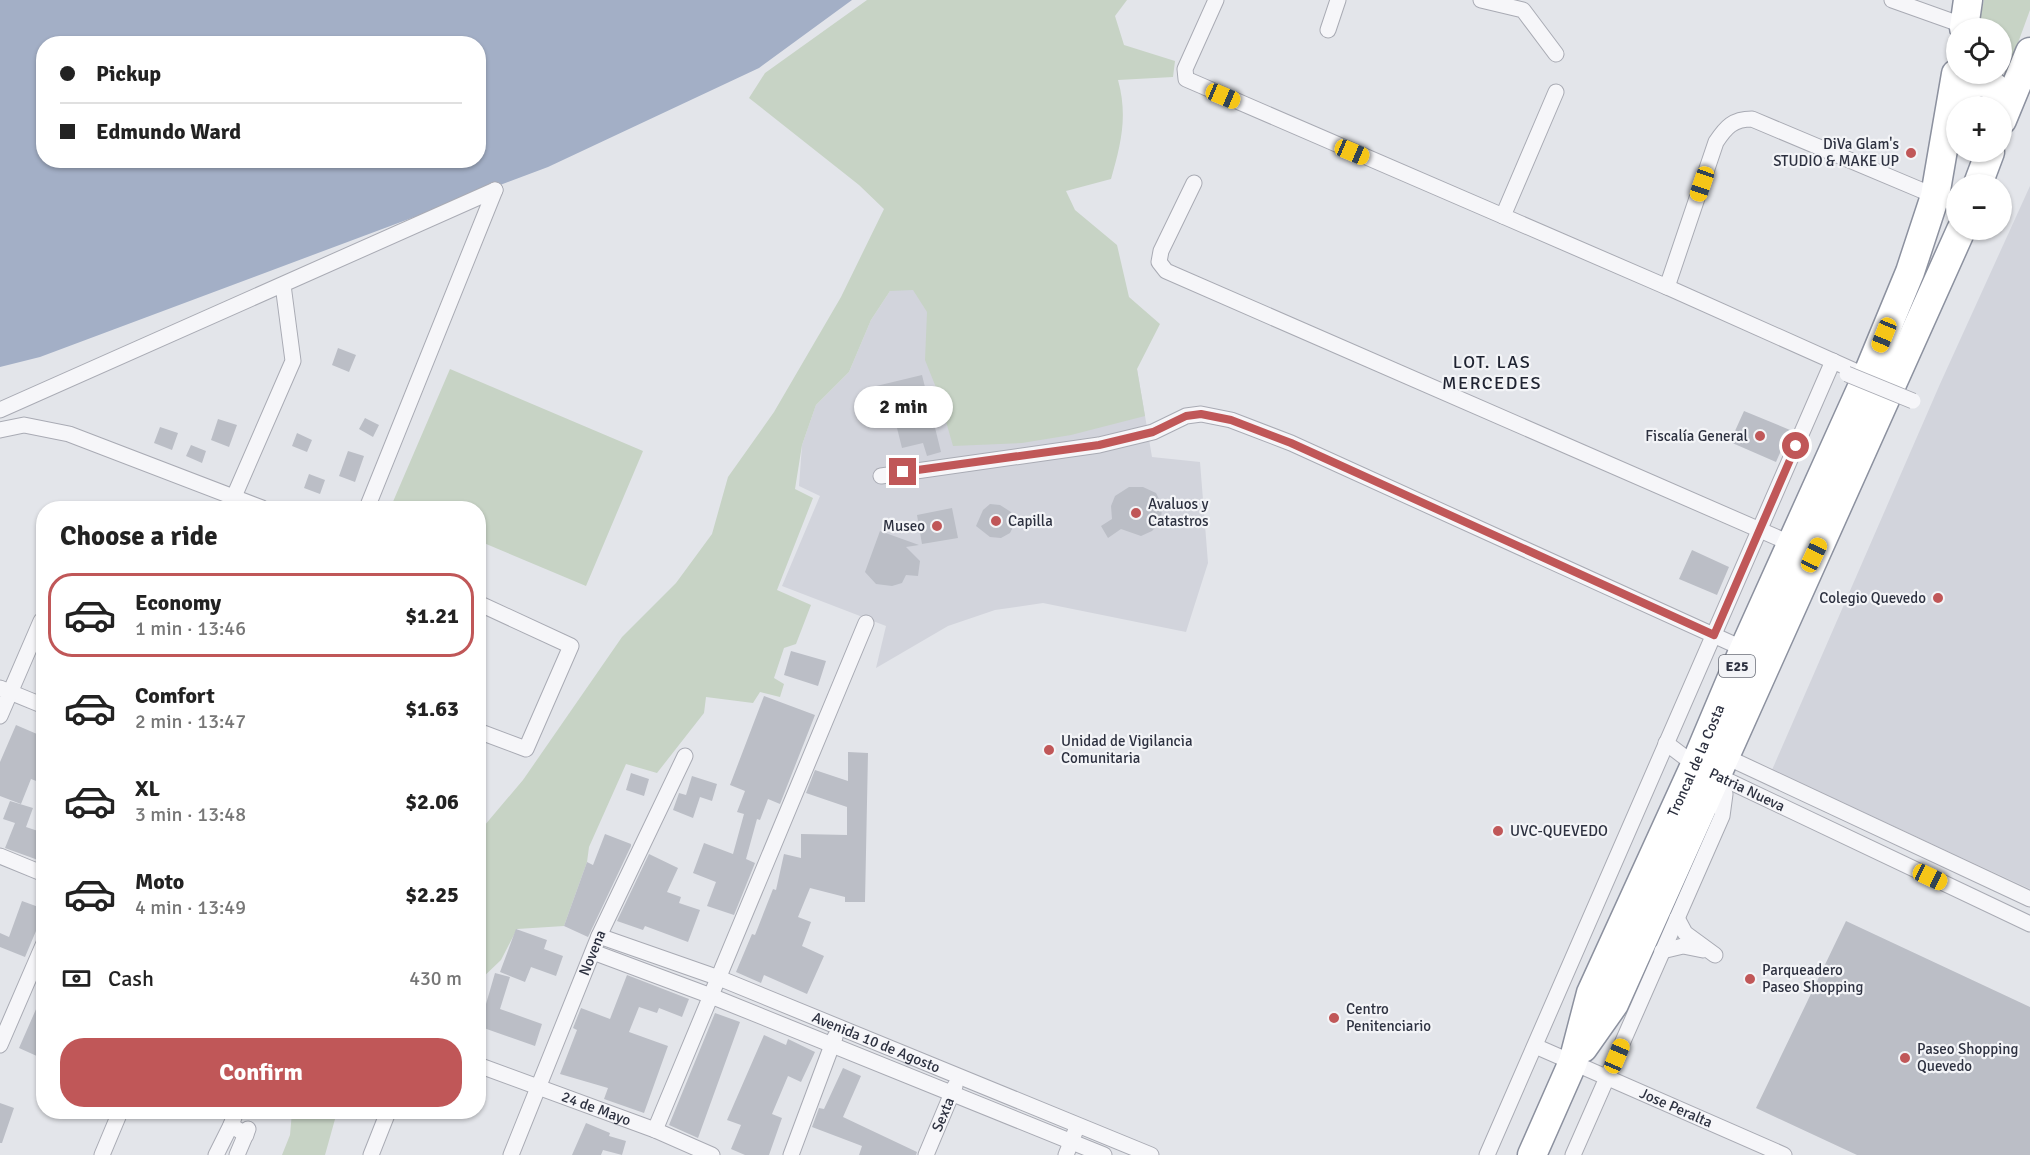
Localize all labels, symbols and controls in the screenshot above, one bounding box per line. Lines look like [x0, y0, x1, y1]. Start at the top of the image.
map controls [1946, 18, 2012, 240]
button: locate [1946, 18, 2012, 84]
text: Pickup [96, 60, 161, 87]
car [1203, 81, 1243, 111]
button: + [1946, 96, 2012, 162]
text: Edmundo Ward [96, 118, 241, 145]
place label: DiVa Glam's STUDIO & MAKE UP [1773, 135, 1899, 170]
car [1332, 137, 1372, 167]
marker: DiVa Glam's STUDIO & MAKE UP [1904, 146, 1918, 160]
car [1688, 164, 1716, 204]
button: − [1946, 174, 2012, 240]
car [1869, 315, 1899, 355]
district label: LOT. LAS MERCEDES [1442, 351, 1542, 394]
callout: 2 min [854, 385, 952, 427]
text: 2 min [879, 394, 928, 419]
place label: Fiscalía General [1645, 427, 1748, 445]
marker: Fiscalía General [1753, 429, 1767, 443]
route start [1782, 432, 1809, 459]
route end [889, 458, 916, 485]
place label: Avaluos y Catastros [1148, 495, 1209, 530]
marker: Avaluos y Catastros [1129, 506, 1143, 520]
place label: Capilla [1008, 512, 1053, 530]
marker: Capilla [989, 514, 1003, 528]
place label: Museo [883, 517, 925, 535]
marker: Museo [930, 519, 944, 533]
text: Choose a ride [60, 520, 218, 553]
car [1798, 535, 1830, 575]
icon: car [63, 588, 117, 642]
text: Economy [135, 589, 221, 616]
place label: Colegio Quevedo [1819, 589, 1926, 607]
marker: Colegio Quevedo [1931, 591, 1945, 605]
text: $1.21 [405, 602, 459, 629]
text: 1 min · 13:46 [135, 616, 246, 641]
road number: E25 [1719, 655, 1755, 677]
icon: car [63, 681, 117, 735]
text: Comfort [135, 682, 215, 709]
text: $1.63 [405, 695, 459, 722]
street label: Troncal de la Costa [1664, 702, 1728, 820]
text: 2 min · 13:47 [135, 709, 246, 734]
place label: Unidad de Vigilancia Comunitaria [1061, 732, 1193, 767]
marker: Unidad de Vigilancia Comunitaria [1042, 743, 1056, 757]
street label: Patria Nueva [1706, 764, 1788, 815]
icon: car [63, 774, 117, 828]
text: XL [135, 775, 160, 802]
text: $2.06 [405, 788, 459, 815]
text: 3 min · 13:48 [135, 802, 246, 827]
place label: UVC-QUEVEDO [1510, 822, 1608, 840]
marker: UVC-QUEVEDO [1491, 824, 1505, 838]
car [1910, 861, 1950, 893]
icon: car [63, 867, 117, 921]
text: Moto [135, 868, 184, 895]
text: $2.25 [405, 881, 459, 908]
text: 4 min · 13:49 [135, 895, 246, 920]
street label: Novena [575, 927, 610, 978]
place label: Parqueadero Paseo Shopping [1762, 961, 1863, 996]
icon: cash [60, 962, 93, 995]
text: Cash [108, 965, 154, 992]
text: 430 m [409, 966, 462, 991]
marker: Parqueadero Paseo Shopping [1743, 972, 1757, 986]
place label: Centro Penitenciario [1346, 1000, 1431, 1035]
street label: Avenida 10 de Agosto [809, 1008, 943, 1077]
marker: Centro Penitenciario [1327, 1011, 1341, 1025]
car [1602, 1036, 1632, 1076]
button: Confirm [60, 1038, 462, 1107]
place label: Paseo Shopping Quevedo [1917, 1040, 2018, 1075]
marker: Paseo Shopping Quevedo [1898, 1051, 1912, 1065]
street label: Jose Peralta [1637, 1084, 1715, 1132]
street label: 24 de Mayo [559, 1087, 634, 1129]
street label: Sexta [928, 1095, 958, 1134]

